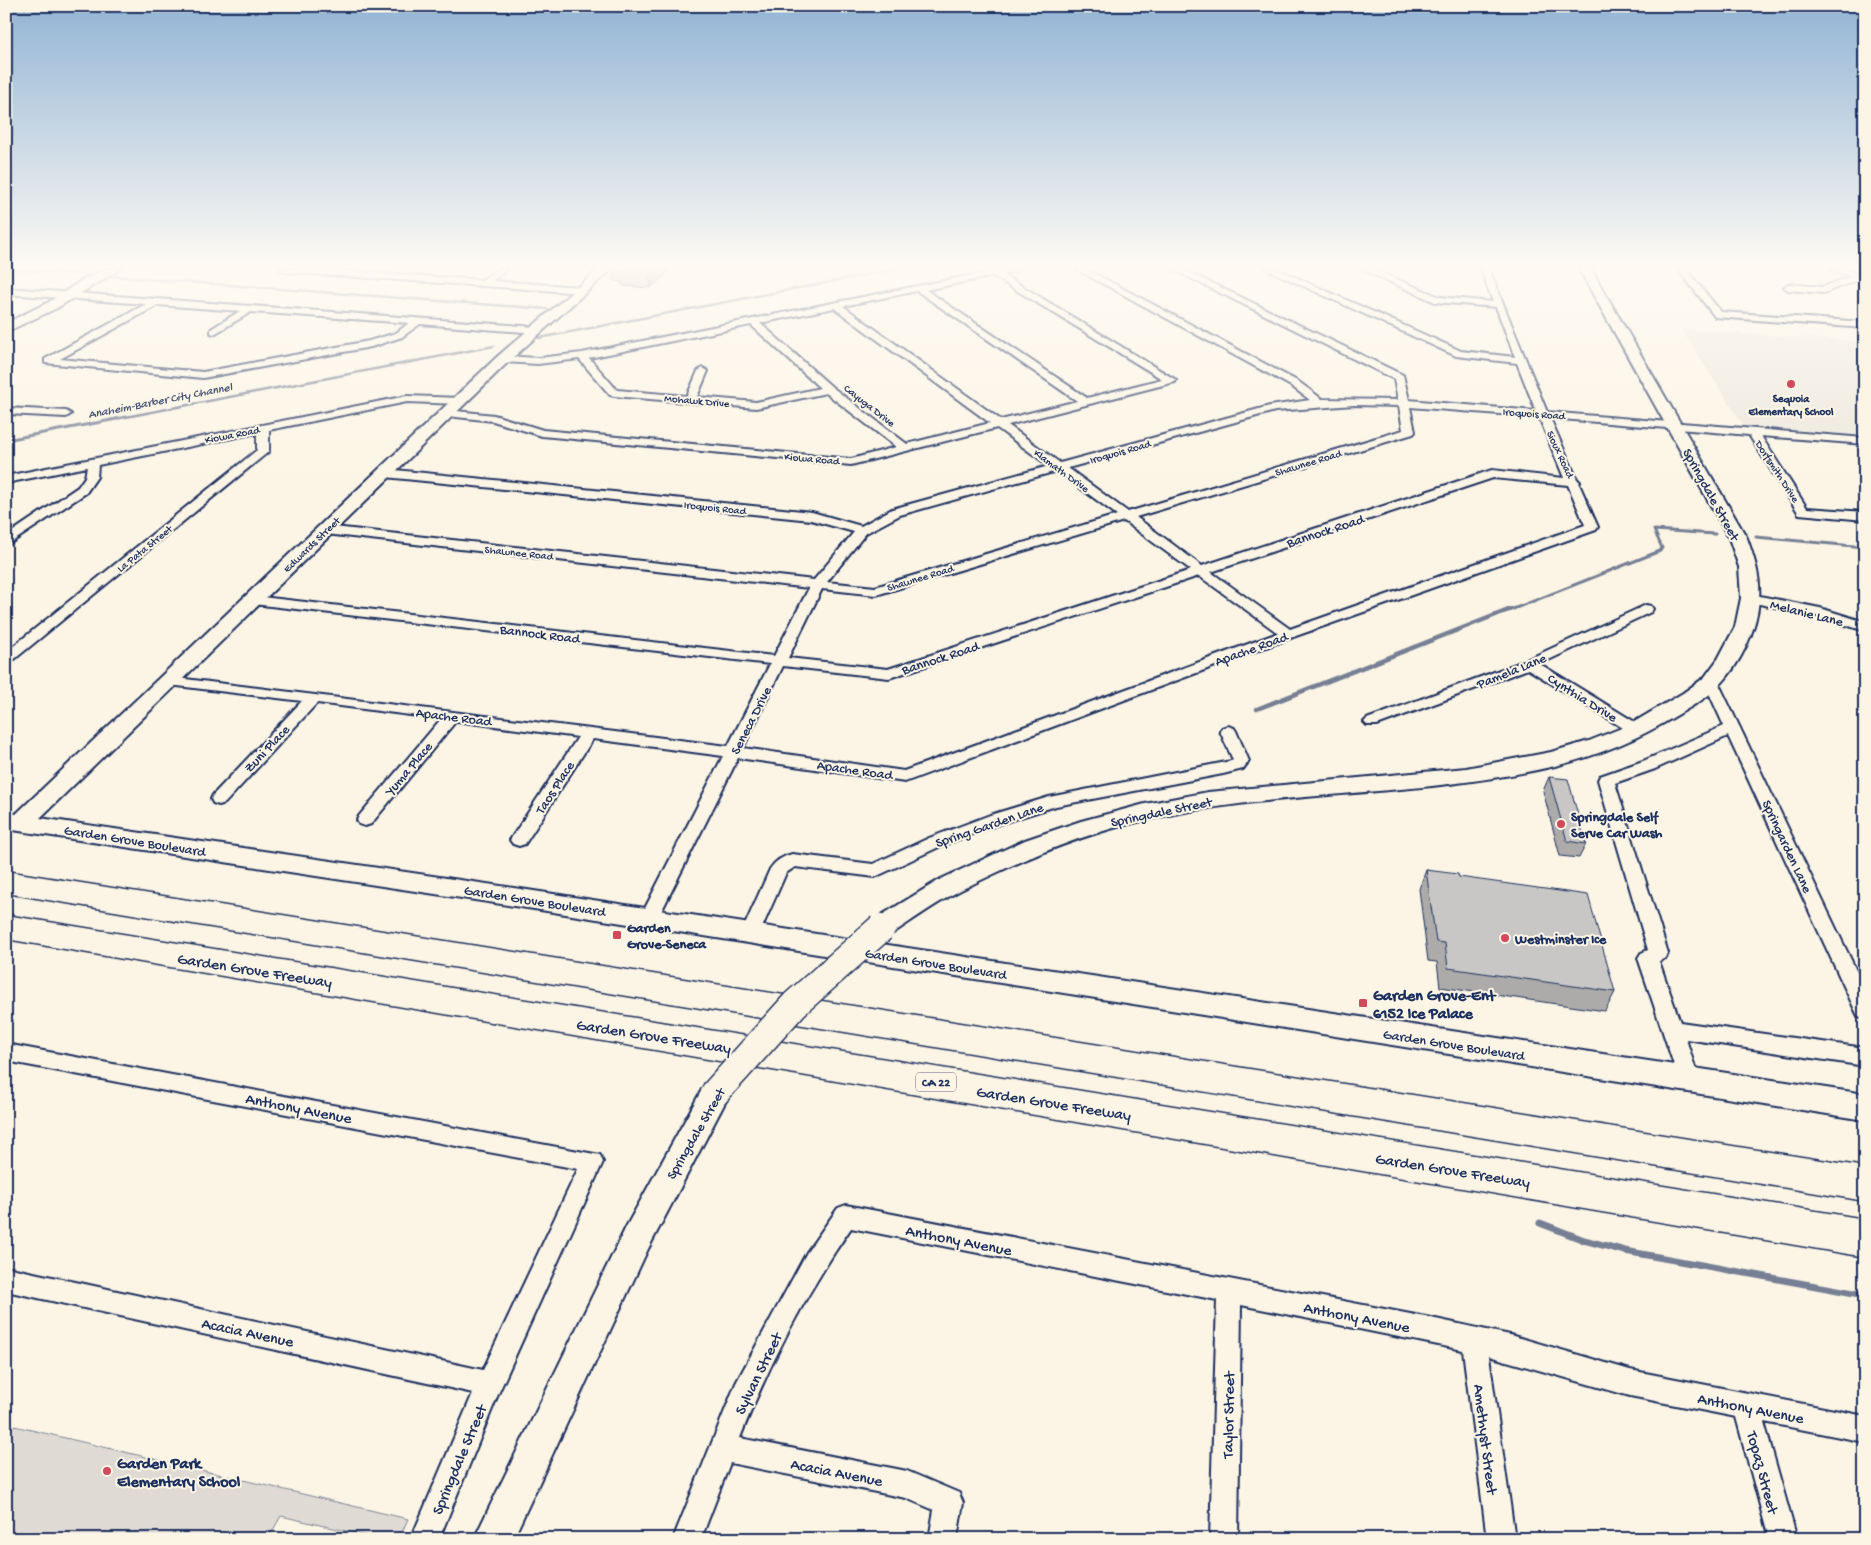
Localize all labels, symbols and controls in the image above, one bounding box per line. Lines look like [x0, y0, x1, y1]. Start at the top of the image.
marker: Sequoia Elementary School [1785, 378, 1797, 390]
water label: Anaheim-Barber City Channel [87, 381, 235, 423]
street label: Cayuga Drive [841, 383, 897, 430]
street label: Mohawk Drive [664, 393, 730, 411]
place label: Sequoia Elementary School [1748, 394, 1834, 419]
street label: Iroquois Road [1502, 407, 1567, 423]
street label: Kiowa Road [204, 424, 262, 447]
street label: Sioux Road [1543, 429, 1576, 482]
street label: Iroquois Road [1089, 438, 1154, 467]
street label: Dorfsmith Drive [1751, 438, 1802, 506]
street label: Springdale Street [1677, 446, 1743, 545]
street label: Klamath Drive [1031, 448, 1091, 496]
street label: Shawnee Road [1274, 448, 1345, 480]
street label: Kiowa Road [784, 452, 841, 469]
street label: Iroquois Road [683, 500, 748, 518]
street label: Bannock Road [1284, 511, 1368, 553]
street label: Edwards Street [282, 514, 344, 576]
street label: La Pata Street [115, 523, 176, 575]
street label: Shawnee Road [484, 544, 555, 564]
street label: Shawnee Road [886, 563, 957, 595]
street label: Melanie Lane [1768, 597, 1845, 632]
street label: Bannock Road [498, 622, 582, 649]
street label: Apache Road [1213, 629, 1292, 671]
street label: Bannock Road [899, 638, 983, 680]
street label: Pamela Lane [1474, 650, 1550, 694]
street label: Cynthia Drive [1544, 671, 1620, 728]
street label: Seneca Drive [728, 684, 777, 758]
street label: Apache Road [415, 705, 494, 732]
street label: Zuni Place [241, 722, 295, 777]
street label: Yuma Place [381, 739, 438, 801]
street label: Taos Place [532, 758, 580, 819]
street label: Apache Road [816, 758, 895, 785]
street label: Springdale Street [1109, 794, 1215, 832]
street label: Springarden Lane [1757, 798, 1815, 897]
street label: Spring Garden Lane [934, 800, 1047, 853]
place label: Springdale Self Serve Car Wash [1571, 810, 1663, 843]
marker: Springdale Self Serve Car Wash [1555, 818, 1567, 830]
street label: Garden Grove Boulevard [63, 823, 208, 862]
street label: Garden Grove Boulevard [463, 883, 608, 922]
place label: Garden Grove-Seneca [627, 921, 707, 954]
marker: Garden Grove-Seneca [611, 929, 623, 941]
marker: Westminster Ice [1499, 932, 1511, 944]
place label: Westminster Ice [1514, 932, 1607, 949]
street label: Garden Grove Boulevard [864, 946, 1009, 985]
street label: Garden Grove Freeway [176, 951, 333, 994]
place label: Garden Grove-Ent 6152 Ice Palace [1373, 988, 1497, 1025]
marker: Garden Grove-Ent 6152 Ice Palace [1357, 997, 1369, 1009]
street label: Garden Grove Freeway [575, 1017, 732, 1060]
street label: Garden Grove Boulevard [1382, 1027, 1527, 1066]
road number: CA 22 [916, 1072, 956, 1092]
street label: Springdale Street [664, 1084, 731, 1183]
street label: Garden Grove Freeway [975, 1084, 1132, 1127]
street label: Anthony Avenue [244, 1091, 354, 1130]
street label: Garden Grove Freeway [1374, 1151, 1531, 1194]
street label: Anthony Avenue [904, 1223, 1014, 1262]
street label: Anthony Avenue [1302, 1300, 1412, 1339]
street label: Acacia Avenue [200, 1315, 296, 1354]
street label: Sylvan Street [732, 1329, 789, 1419]
street label: Taylor Street [1220, 1370, 1241, 1460]
street label: Amethyst Street [1467, 1383, 1500, 1497]
street label: Anthony Avenue [1696, 1391, 1806, 1430]
street label: Springdale Street [429, 1401, 494, 1518]
street label: Topaz Street [1740, 1429, 1781, 1518]
place label: Garden Park Elementary School [117, 1456, 241, 1493]
street label: Acacia Avenue [789, 1456, 885, 1493]
marker: Garden Park Elementary School [101, 1465, 113, 1477]

